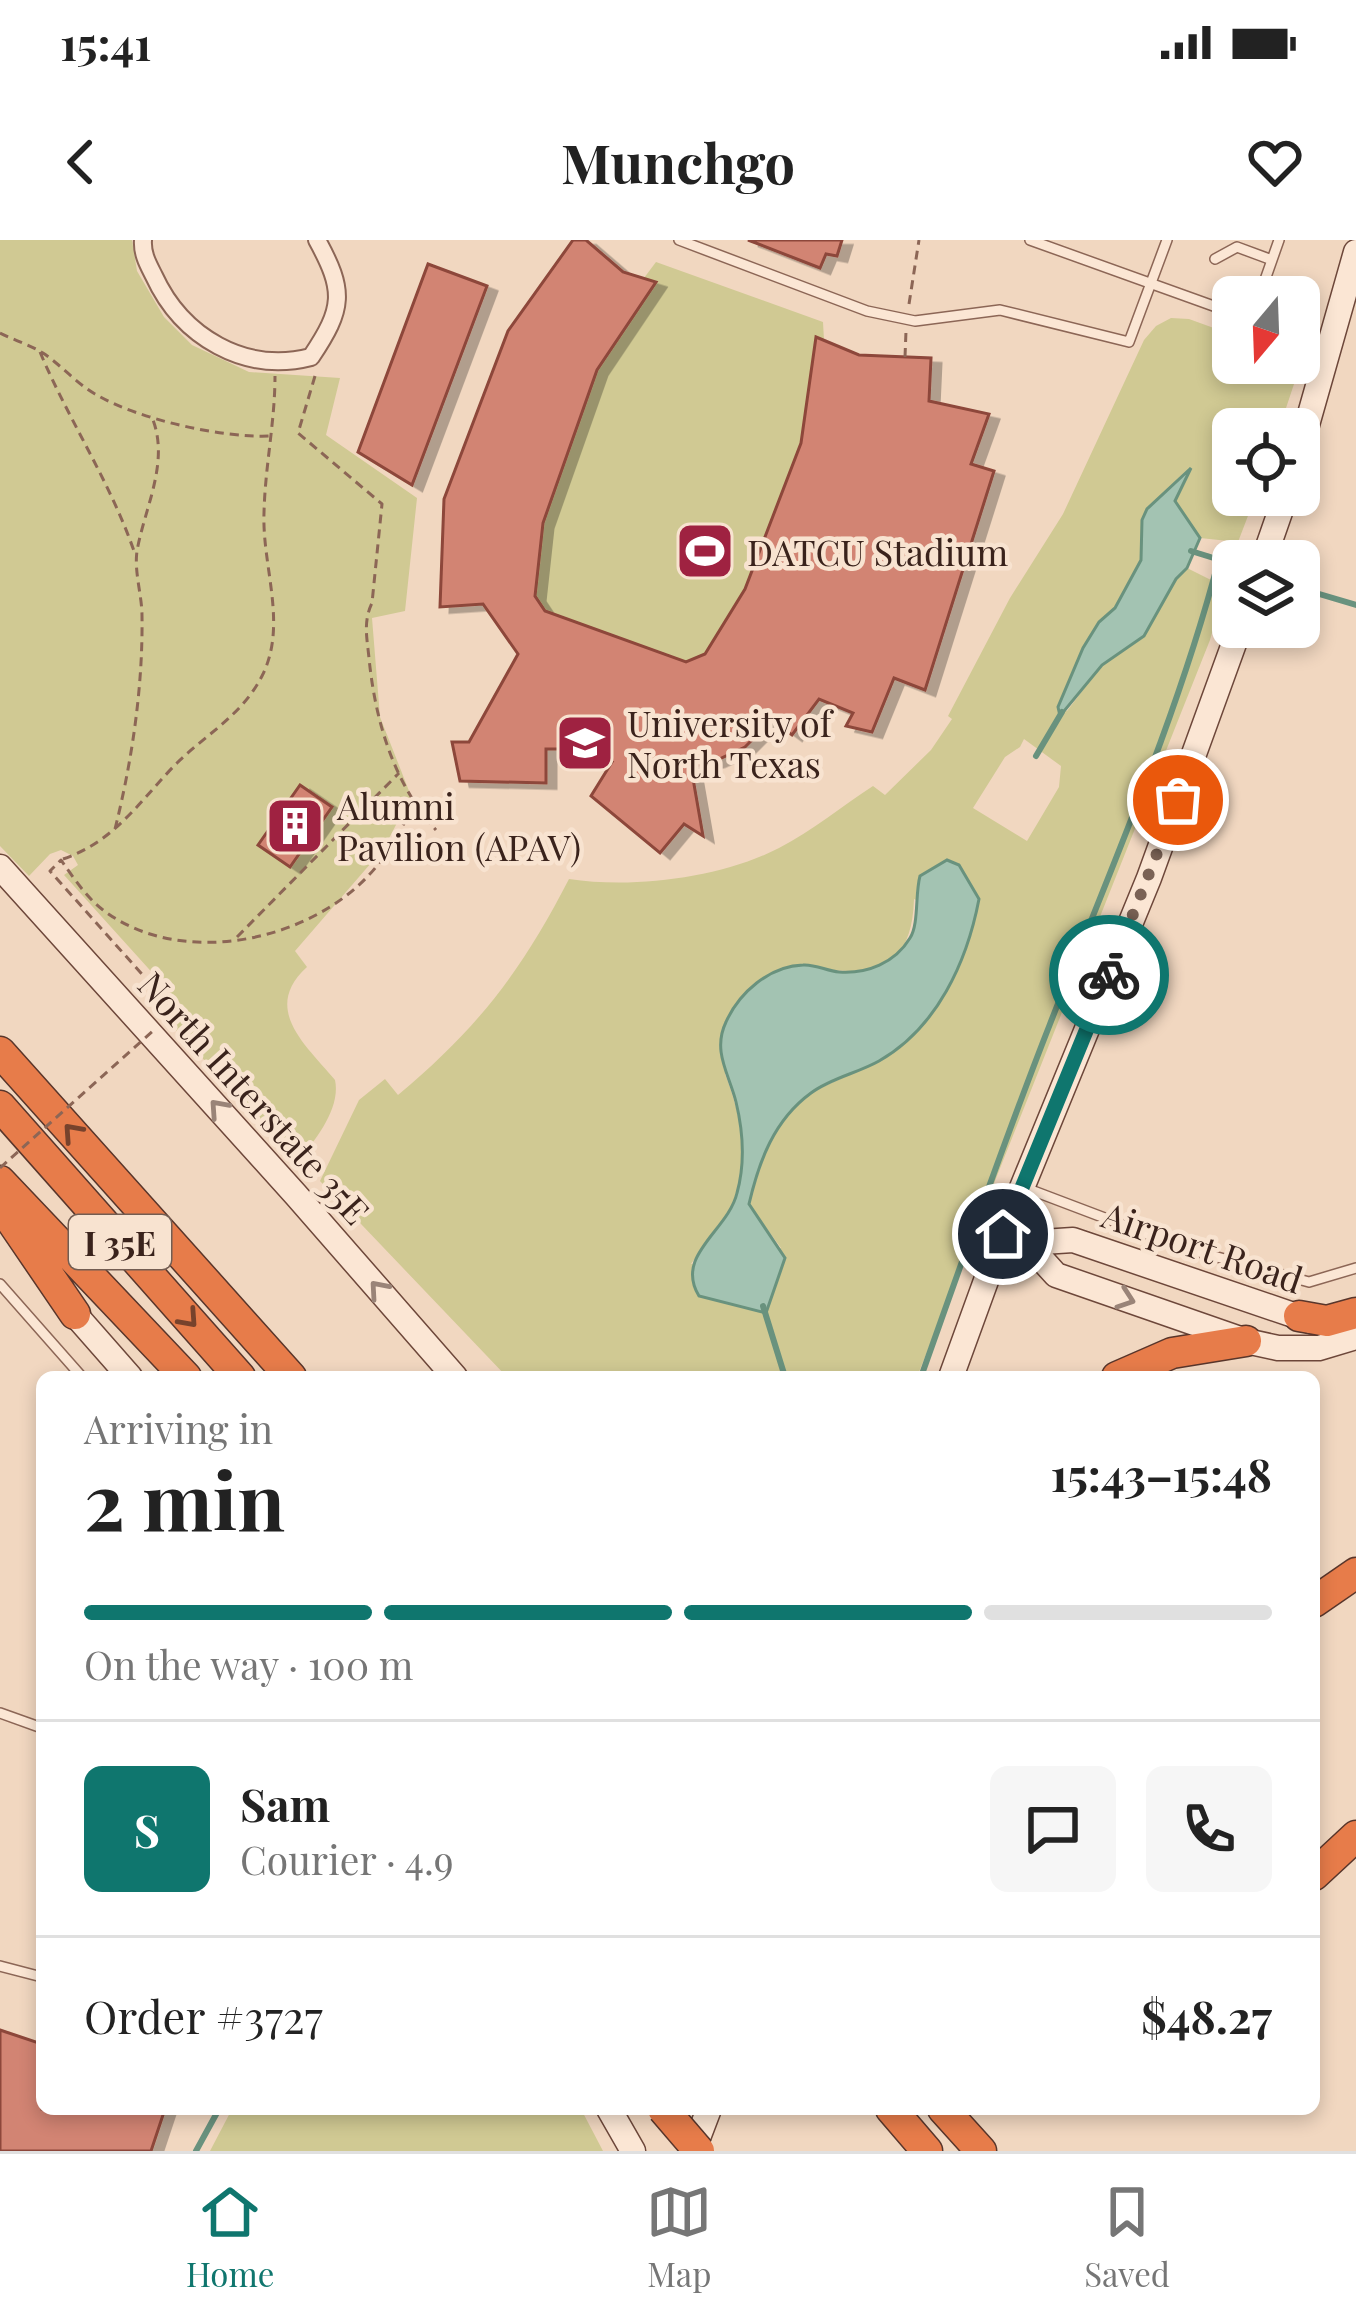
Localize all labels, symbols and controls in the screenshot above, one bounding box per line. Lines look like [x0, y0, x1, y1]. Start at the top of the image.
text: 15:41 [60, 12, 151, 72]
text: Munchgo [561, 126, 795, 198]
icon: back [48, 129, 114, 195]
icon: heart [1242, 129, 1308, 195]
north arrow [1212, 276, 1320, 384]
map controls [1212, 276, 1320, 648]
button: locate [1212, 408, 1320, 516]
sports icon: DATCU Stadium [674, 520, 736, 582]
place label: DATCU Stadium [747, 527, 1008, 575]
button: layers [1212, 540, 1320, 648]
place label: University of North Texas [627, 698, 835, 787]
school or university icon: University of North Texas [554, 712, 616, 774]
pin [1127, 749, 1229, 851]
icon: bag [1145, 767, 1211, 833]
place label: Alumni Pavilion (APAV) [336, 781, 581, 870]
building icon: Alumni Pavilion (APAV) [264, 795, 326, 857]
courier [1049, 915, 1169, 1035]
icon: bike [1076, 942, 1142, 1008]
street label: North Interstate 35E [129, 961, 381, 1233]
one-way arrow [211, 1100, 232, 1121]
one-way arrow [65, 1125, 86, 1146]
pin [952, 1183, 1054, 1285]
street label: Airport Road [1095, 1189, 1310, 1303]
icon: home [970, 1201, 1036, 1267]
road number: I 35E [69, 1215, 171, 1269]
one-way arrow [370, 1281, 392, 1303]
one-way arrow [1115, 1285, 1136, 1309]
one-way arrow [175, 1306, 196, 1327]
text: Arriving in [84, 1402, 273, 1454]
text: 15:43–15:48 [1050, 1443, 1272, 1503]
text: 2 min [84, 1447, 285, 1551]
text: On the way · 100 m [84, 1638, 413, 1690]
button: chat [990, 1766, 1116, 1892]
button: phone [1146, 1766, 1272, 1892]
text: Sam [240, 1773, 330, 1833]
text: S [134, 1799, 160, 1859]
text: Courier · 4.9 [240, 1833, 454, 1885]
text: Order #3727 [84, 1985, 323, 2045]
text: $48.27 [1141, 1985, 1272, 2045]
tab: Home [186, 2179, 274, 2295]
tab: Map [646, 2179, 712, 2295]
tab: Saved [1084, 2179, 1170, 2295]

